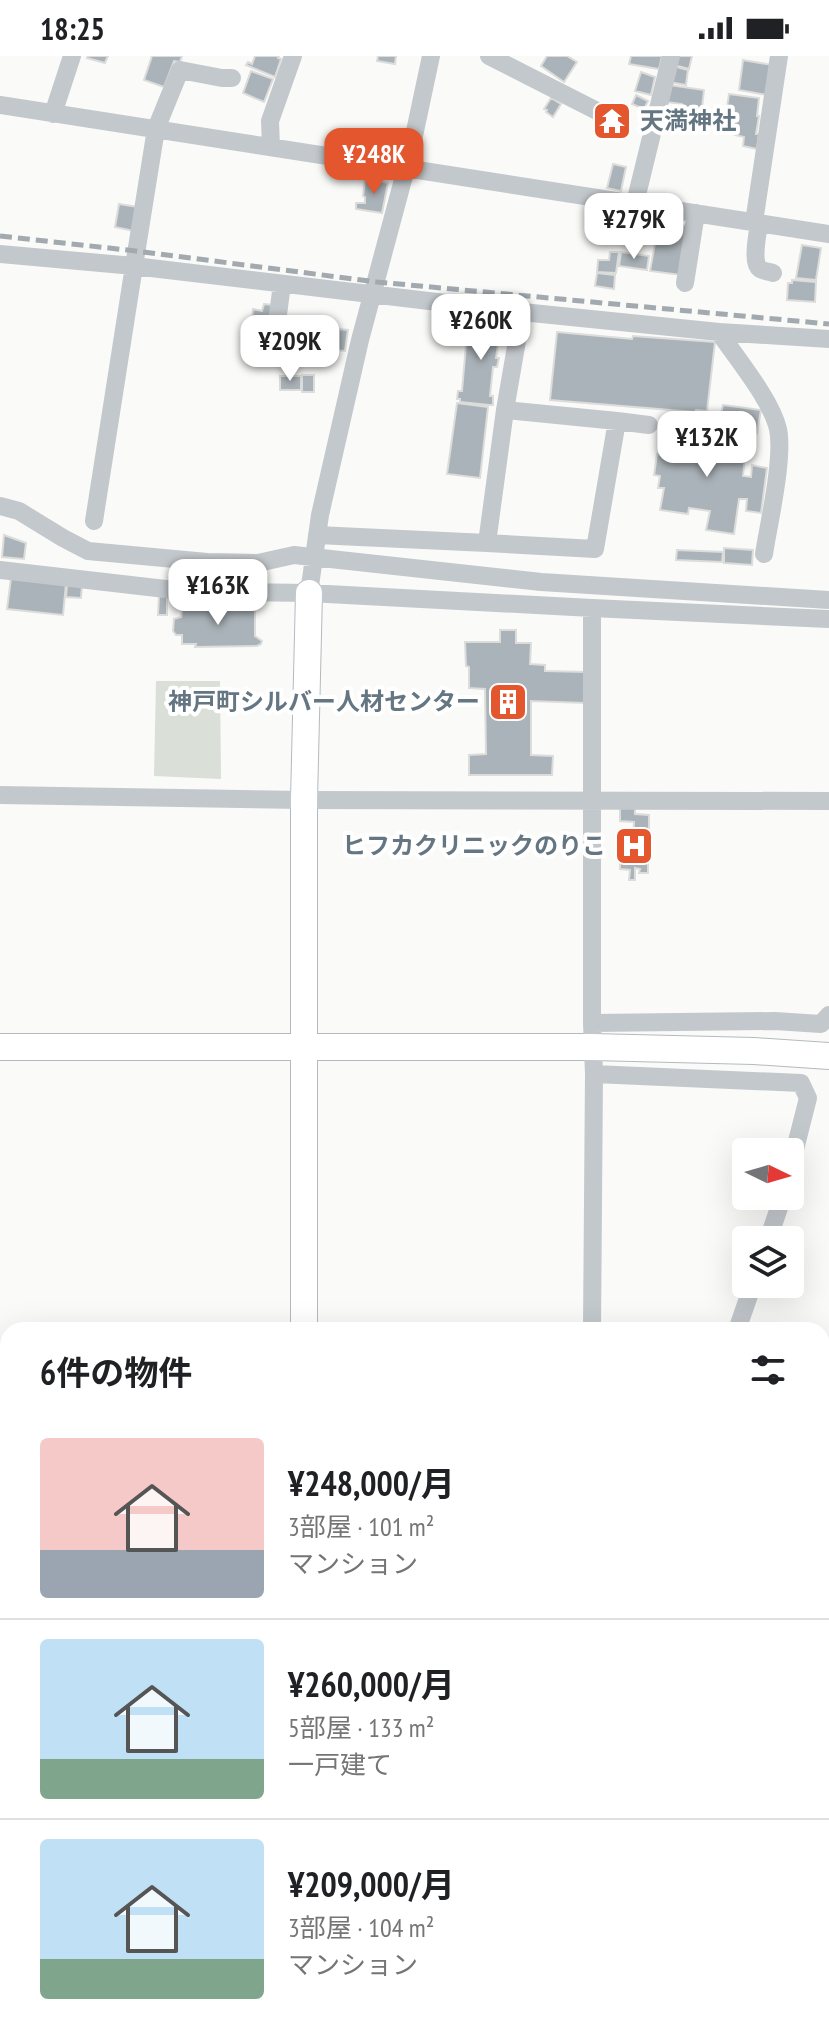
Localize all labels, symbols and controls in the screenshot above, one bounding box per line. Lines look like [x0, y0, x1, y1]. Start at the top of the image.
text: 18:25 [40, 9, 105, 48]
temple icon: 天満神社 [591, 100, 633, 142]
place label: 天満神社 [640, 105, 736, 136]
pin: ¥248K [318, 128, 430, 196]
text: ¥248K [342, 137, 406, 170]
pin: ¥279K [578, 193, 690, 261]
text: ¥279K [602, 202, 666, 235]
pin: ¥260K [425, 294, 537, 362]
text: ¥260K [449, 303, 513, 336]
pin: ¥209K [234, 315, 346, 383]
text: ¥209K [258, 324, 322, 357]
pin: ¥132K [651, 411, 763, 479]
text: ¥132K [675, 420, 739, 453]
pin: ¥163K [162, 559, 274, 627]
text: ¥163K [186, 568, 250, 601]
building icon: 神戸町シルバー人材センター [487, 681, 529, 723]
place label: 神戸町シルバー人材センター [168, 686, 480, 717]
hospital icon: ヒフカクリニックのりこ [613, 825, 655, 867]
place label: ヒフカクリニックのりこ [342, 830, 606, 861]
north arrow [732, 1138, 804, 1210]
map controls [732, 1138, 804, 1298]
button: layers [732, 1226, 804, 1298]
icon: filters [746, 1348, 790, 1392]
text: 6件の物件 [40, 1350, 192, 1394]
text: ¥248,000/月 [288, 1461, 455, 1505]
icon: home [104, 1470, 200, 1566]
text: 3部屋 · 101 m² [288, 1510, 434, 1543]
text: マンション [288, 1547, 418, 1580]
text: ¥260,000/月 [288, 1662, 455, 1706]
icon: home [104, 1671, 200, 1767]
text: 5部屋 · 133 m² [288, 1711, 434, 1744]
text: 一戸建て [288, 1748, 392, 1781]
text: ¥209,000/月 [288, 1862, 455, 1906]
icon: home [104, 1871, 200, 1967]
text: 3部屋 · 104 m² [288, 1911, 434, 1944]
text: マンション [288, 1948, 418, 1981]

